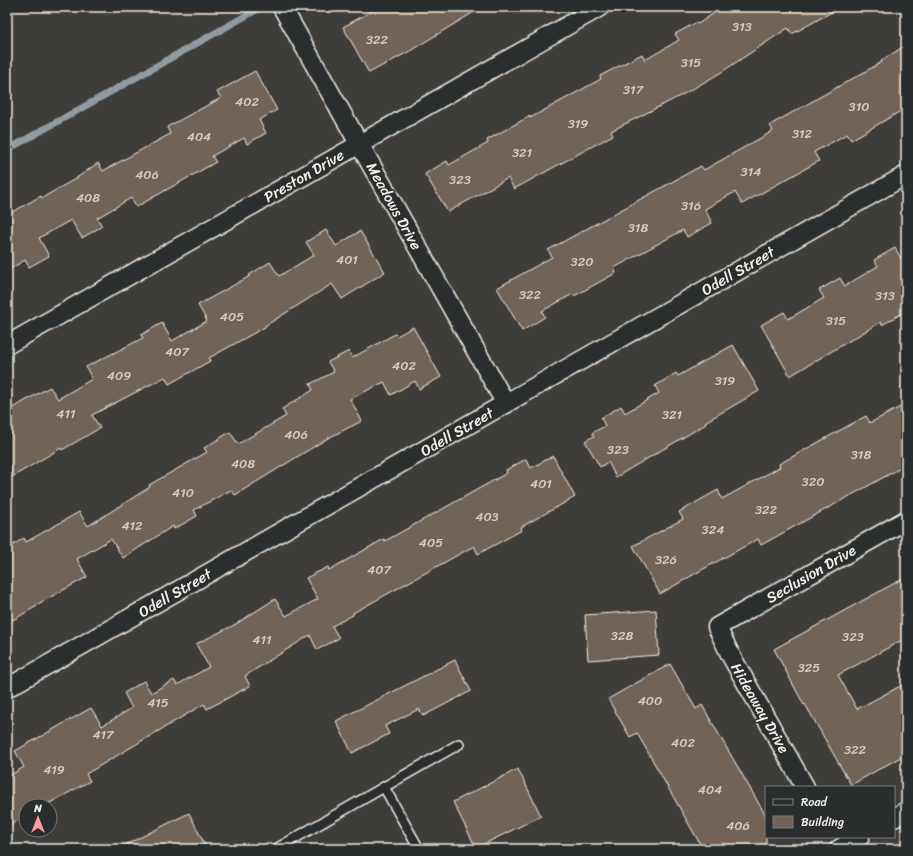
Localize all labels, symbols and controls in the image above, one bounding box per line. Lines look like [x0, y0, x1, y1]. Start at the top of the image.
house number: 313 [732, 15, 752, 38]
house number: 322 [366, 28, 389, 51]
house number: 315 [681, 51, 701, 74]
house number: 317 [623, 78, 645, 101]
house number: 402 [235, 90, 259, 113]
house number: 310 [849, 95, 869, 118]
house number: 319 [568, 112, 588, 135]
house number: 312 [792, 122, 813, 145]
house number: 404 [187, 125, 211, 148]
house number: 321 [512, 141, 533, 164]
street label: Preston Drive [259, 142, 349, 210]
street label: Meadows Drive [359, 157, 429, 255]
house number: 314 [741, 160, 761, 183]
house number: 406 [135, 163, 159, 186]
house number: 323 [449, 168, 471, 191]
house number: 408 [76, 186, 100, 209]
house number: 316 [681, 194, 701, 217]
house number: 318 [628, 216, 648, 239]
street label: Odell Street [696, 239, 781, 303]
house number: 401 [336, 248, 358, 271]
house number: 320 [571, 250, 593, 273]
house number: 322 [519, 283, 542, 306]
house number: 313 [875, 284, 895, 307]
house number: 405 [220, 305, 244, 328]
house number: 315 [826, 309, 846, 332]
house number: 407 [165, 340, 190, 363]
house number: 402 [392, 354, 416, 377]
house number: 409 [107, 364, 131, 387]
house number: 319 [715, 369, 735, 392]
street label: Odell Street [415, 400, 500, 464]
house number: 411 [56, 402, 76, 425]
house number: 321 [662, 403, 683, 426]
house number: 406 [284, 423, 308, 446]
house number: 323 [607, 438, 629, 461]
house number: 318 [851, 443, 871, 466]
house number: 408 [231, 452, 255, 475]
house number: 320 [802, 470, 824, 493]
house number: 401 [530, 472, 552, 495]
house number: 410 [172, 481, 194, 504]
house number: 322 [755, 498, 778, 521]
house number: 403 [475, 505, 499, 528]
house number: 412 [121, 514, 143, 537]
house number: 324 [702, 518, 724, 541]
house number: 405 [419, 531, 443, 554]
street label: Seclusion Drive [761, 538, 861, 610]
house number: 326 [655, 548, 677, 571]
house number: 407 [367, 558, 392, 581]
street label: Odell Street [133, 561, 218, 625]
house number: 328 [611, 624, 633, 647]
house number: 323 [842, 625, 864, 648]
house number: 411 [252, 628, 272, 651]
house number: 325 [798, 656, 820, 679]
street label: Hideaway Drive [724, 658, 796, 758]
house number: 400 [638, 689, 662, 712]
house number: 415 [147, 691, 169, 714]
house number: 417 [92, 723, 115, 746]
house number: 402 [671, 731, 695, 754]
house number: 322 [844, 738, 867, 761]
house number: 419 [43, 758, 65, 781]
house number: 404 [698, 778, 722, 801]
legend [765, 786, 895, 838]
text: Road [801, 791, 828, 813]
north arrow [18, 798, 58, 838]
text: N [33, 799, 42, 818]
text: Building [801, 811, 844, 833]
house number: 406 [726, 814, 750, 837]

